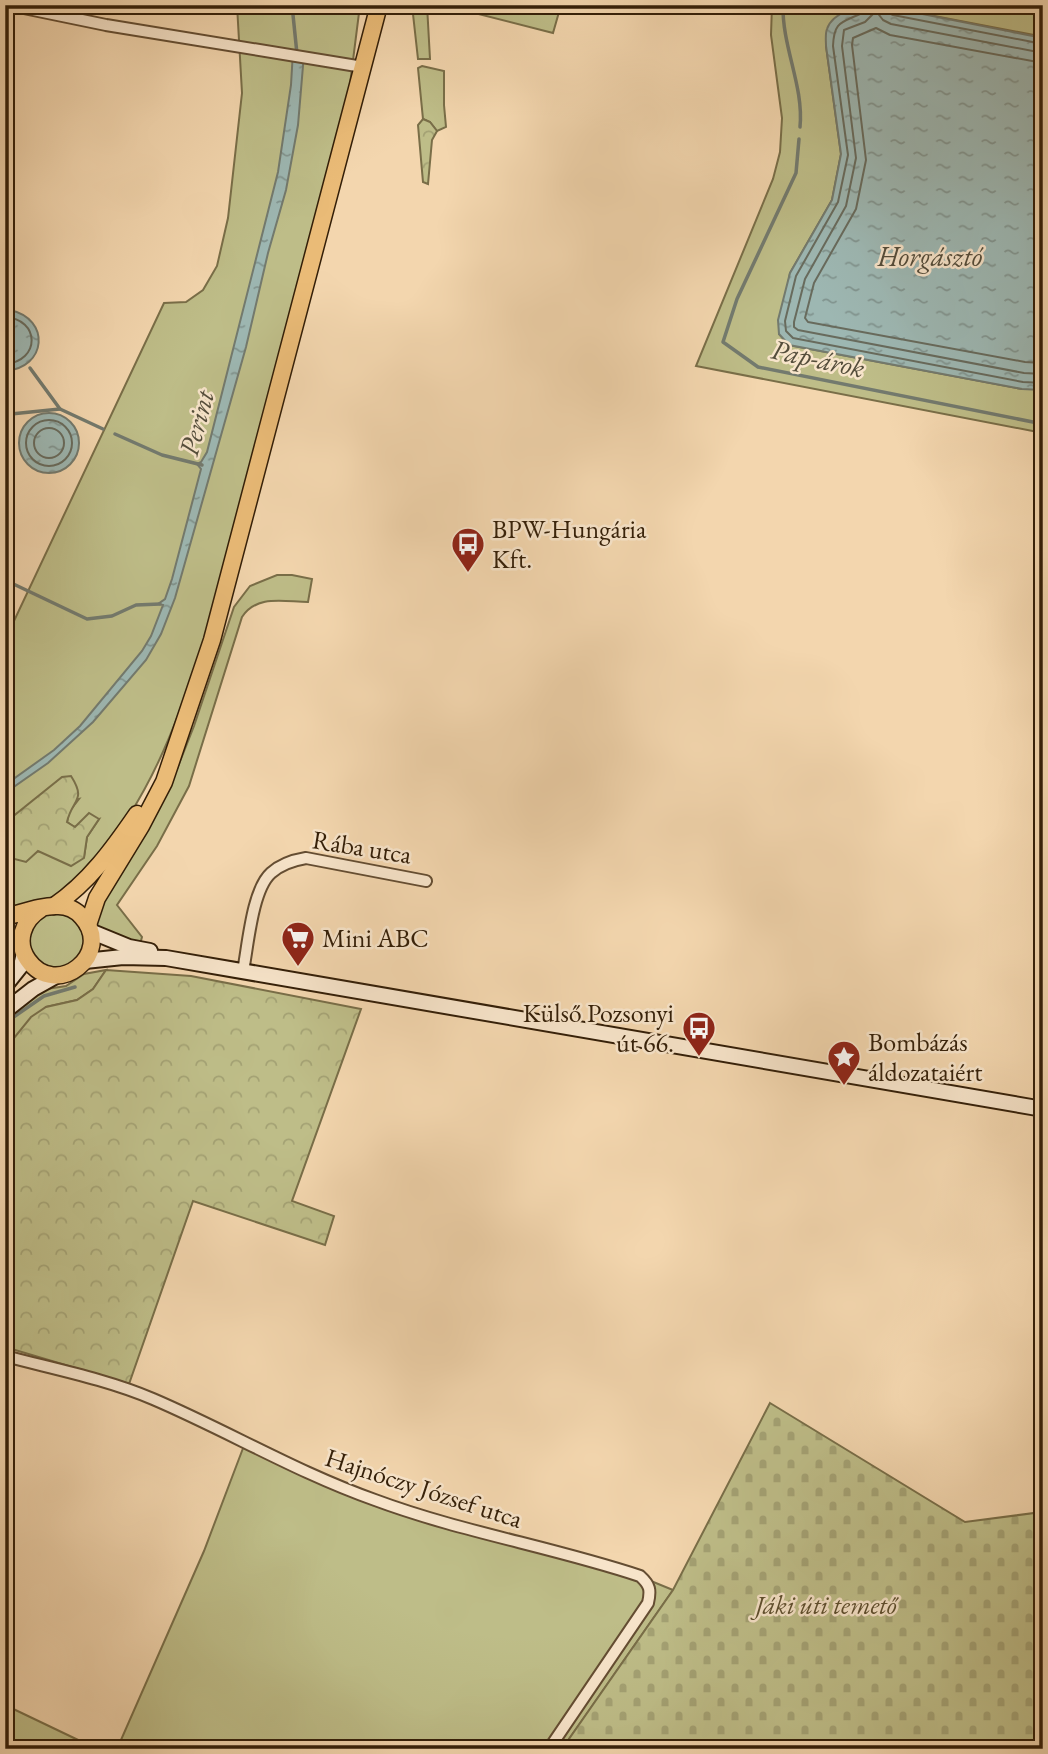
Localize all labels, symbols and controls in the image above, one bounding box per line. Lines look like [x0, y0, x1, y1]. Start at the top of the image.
water label: Horgásztó [876, 238, 984, 274]
water label: Pap-árok [768, 331, 868, 385]
water label: Perint [170, 384, 222, 460]
place label: BPW-Hungária Kft. [492, 512, 647, 576]
bus stop icon: BPW-Hungária Kft. [449, 525, 487, 574]
street label: Rába utca [310, 822, 415, 872]
supermarket icon: Mini ABC [279, 919, 317, 968]
place label: Mini ABC [322, 921, 429, 955]
place label: Külső Pozsonyi út 66. [523, 996, 674, 1060]
bus stop icon: Külső Pozsonyi út 66. [680, 1009, 718, 1058]
place label: Bombázás áldozataiért [868, 1025, 982, 1089]
place icon: Bombázás áldozataiért [825, 1038, 863, 1087]
street label: Hajnóczy József utca [321, 1440, 528, 1536]
park label: Jáki úti temető [750, 1588, 900, 1622]

